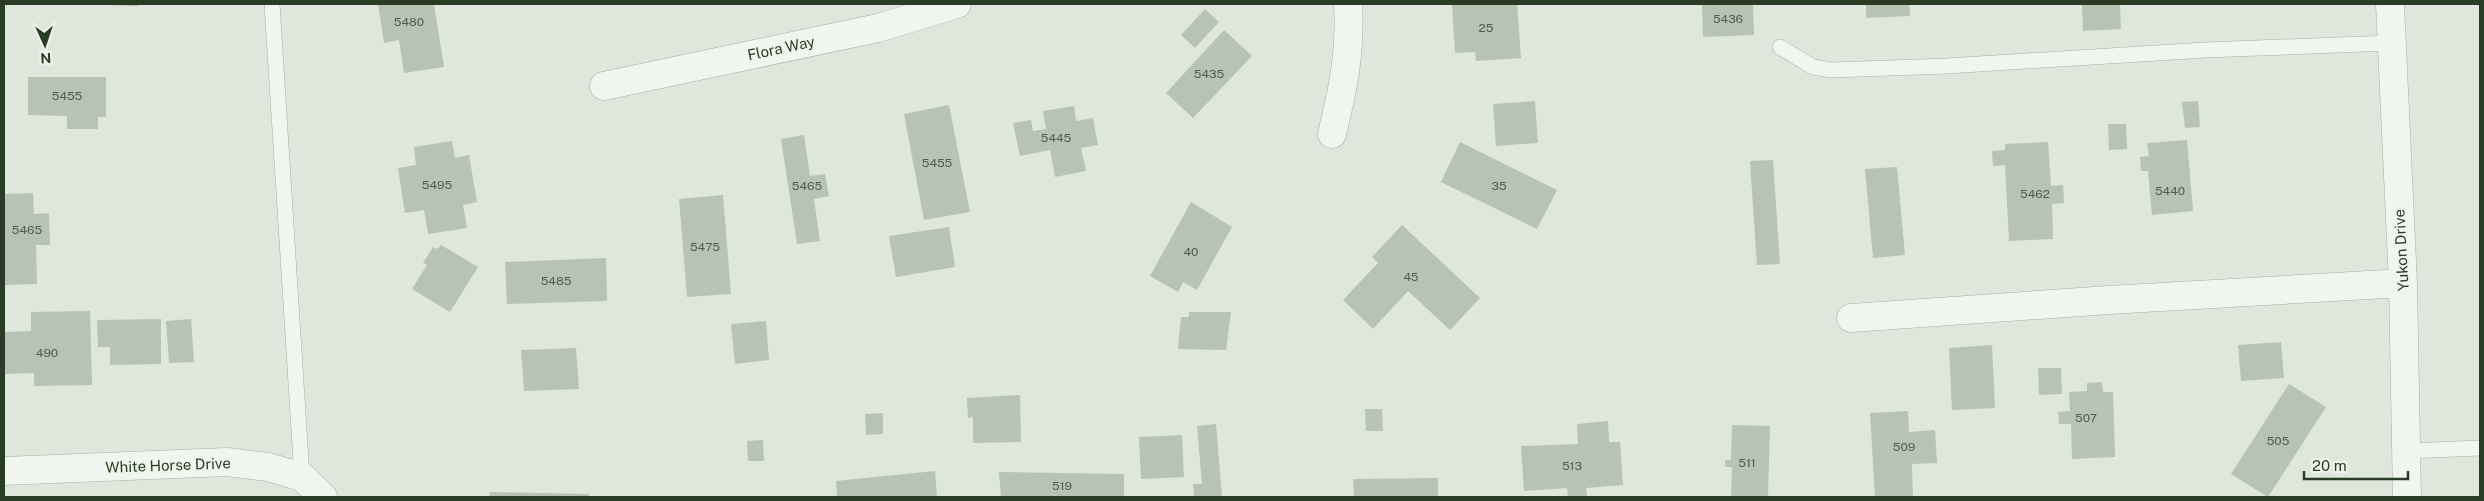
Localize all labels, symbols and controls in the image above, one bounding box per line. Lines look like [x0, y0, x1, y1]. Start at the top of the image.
house number: 5436 [1713, 12, 1743, 26]
house number: 5480 [394, 15, 424, 29]
north arrow [20, 20, 70, 70]
house number: 25 [1479, 21, 1494, 35]
street label: Flora Way [746, 33, 816, 63]
text: N [40, 50, 52, 66]
house number: 5435 [1194, 67, 1225, 81]
house number: 5455 [52, 89, 83, 103]
house number: 5445 [1041, 131, 1071, 145]
house number: 5455 [922, 156, 953, 170]
house number: 5495 [422, 178, 453, 192]
house number: 5465 [792, 179, 823, 193]
house number: 35 [1491, 179, 1507, 193]
house number: 5440 [2155, 184, 2185, 198]
house number: 5462 [2020, 187, 2050, 201]
street label: Yukon Drive [2390, 209, 2412, 291]
house number: 5465 [12, 223, 43, 237]
house number: 5475 [690, 240, 720, 254]
house number: 40 [1184, 245, 1198, 259]
house number: 45 [1403, 270, 1419, 284]
house number: 5485 [541, 274, 572, 288]
house number: 490 [36, 346, 58, 360]
house number: 507 [2075, 411, 2097, 425]
house number: 505 [2267, 434, 2290, 448]
house number: 509 [1893, 440, 1915, 454]
scale bar [2304, 448, 2408, 480]
street label: White Horse Drive [105, 454, 231, 476]
house number: 511 [1738, 456, 1756, 470]
text: 20 m [2312, 457, 2347, 474]
house number: 513 [1562, 459, 1582, 473]
house number: 519 [1052, 479, 1072, 493]

